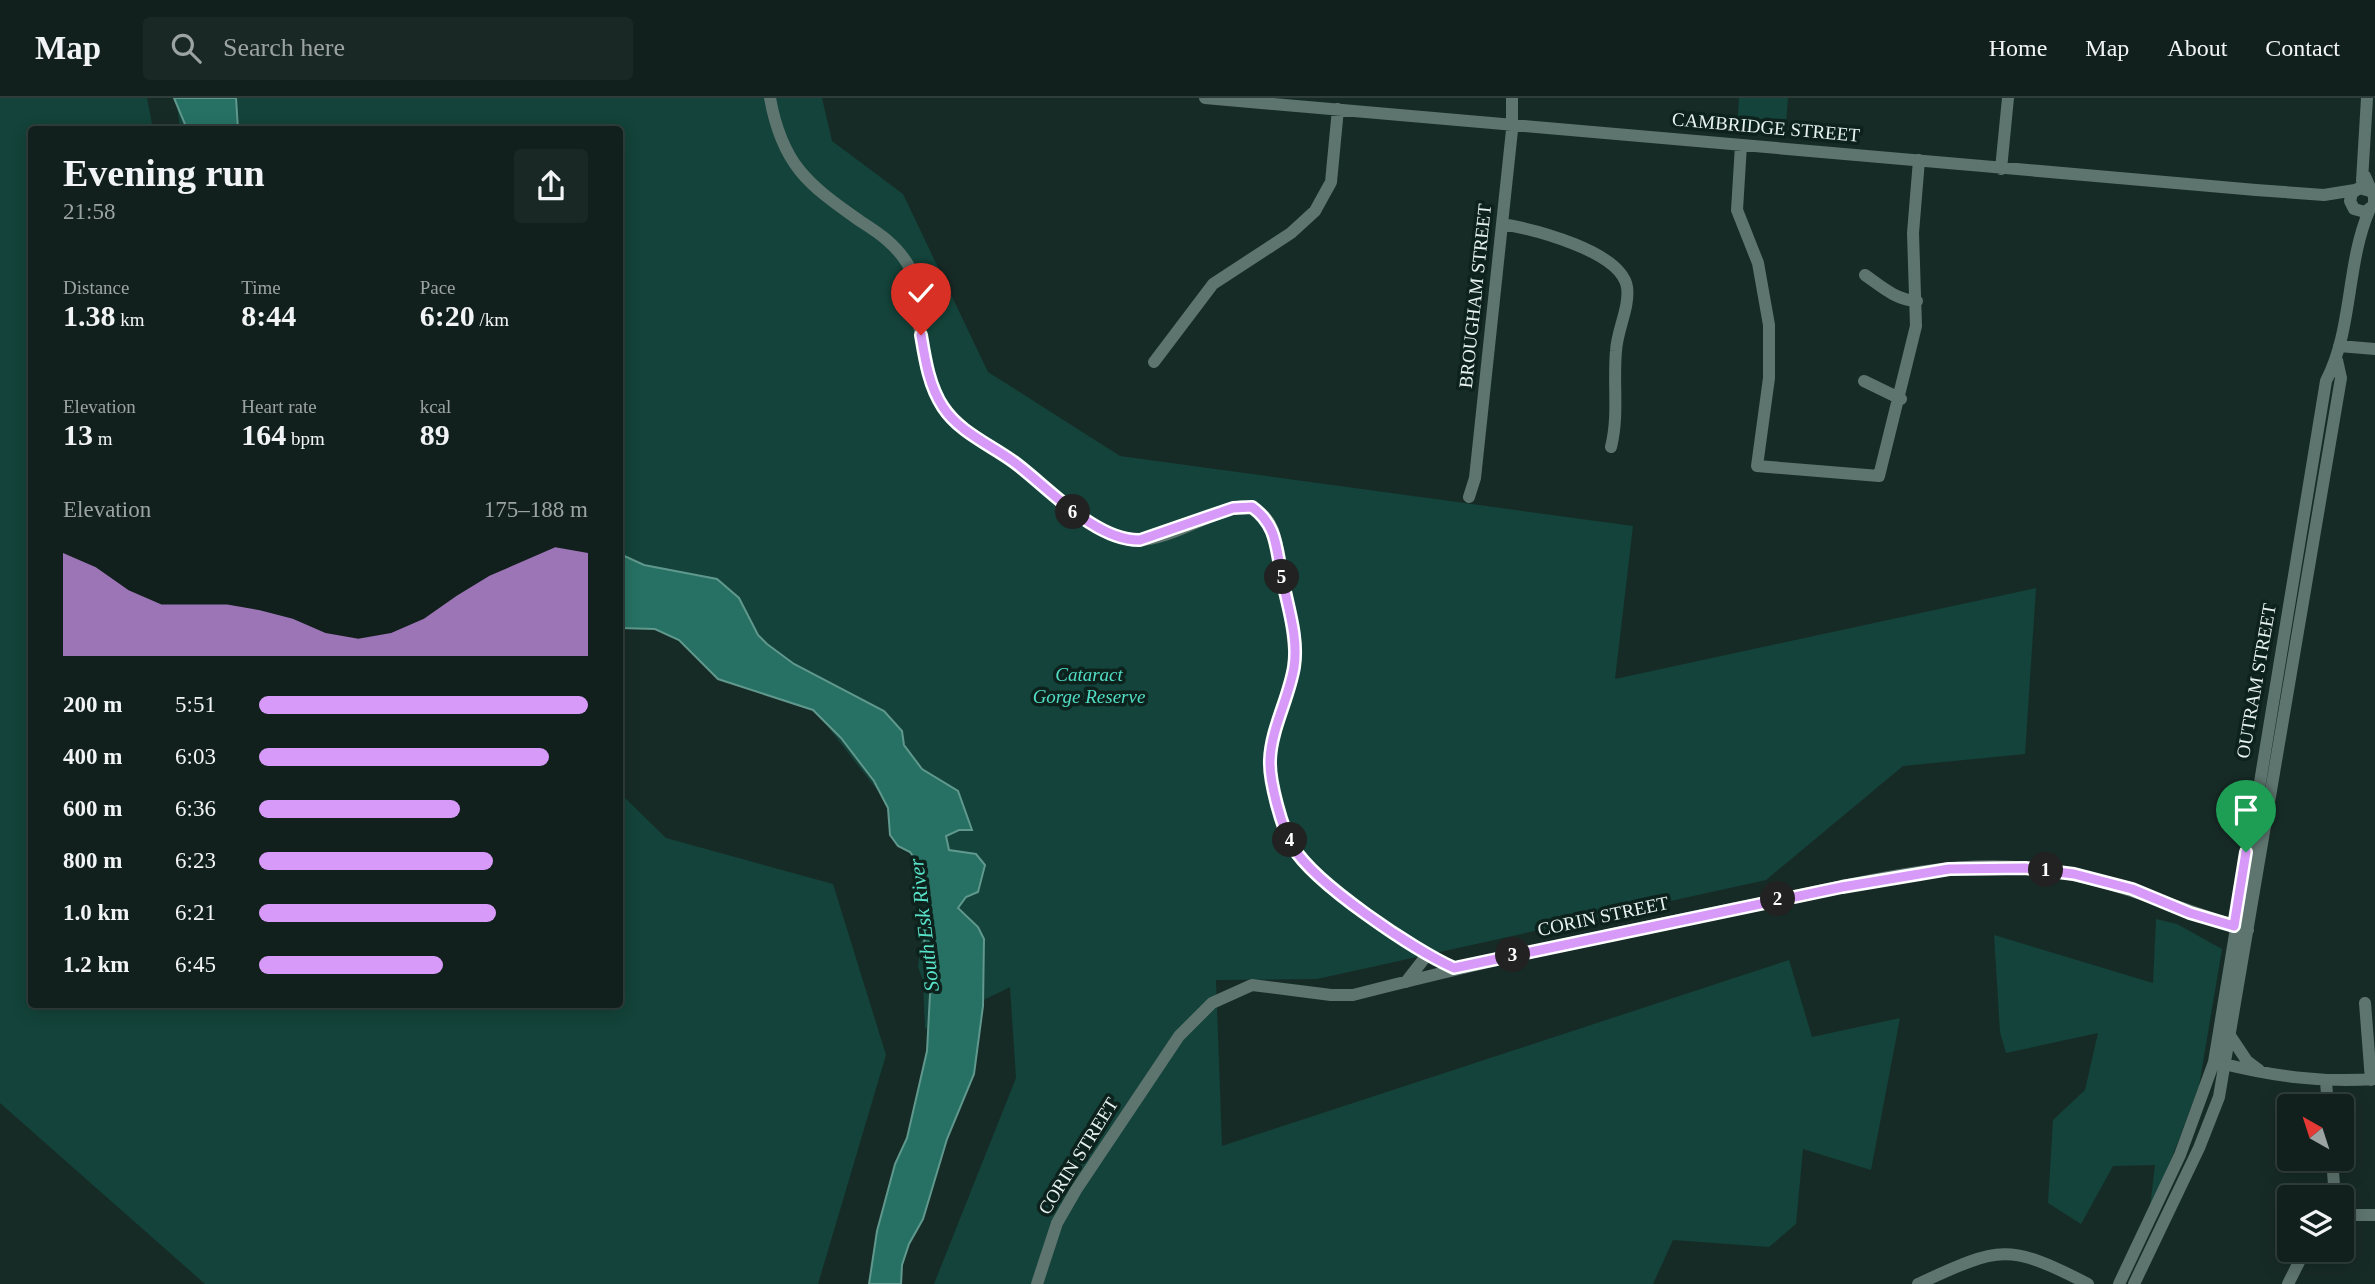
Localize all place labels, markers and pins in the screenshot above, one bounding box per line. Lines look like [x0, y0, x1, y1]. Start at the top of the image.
pin [891, 263, 951, 335]
pin: 6 [1056, 494, 1090, 530]
pin: 5 [1264, 560, 1300, 594]
pin [2216, 780, 2276, 852]
pin: 4 [1272, 822, 1308, 858]
pin: 1 [2028, 852, 2064, 888]
pin: 2 [1760, 882, 1796, 916]
pin: 3 [1496, 938, 1530, 972]

